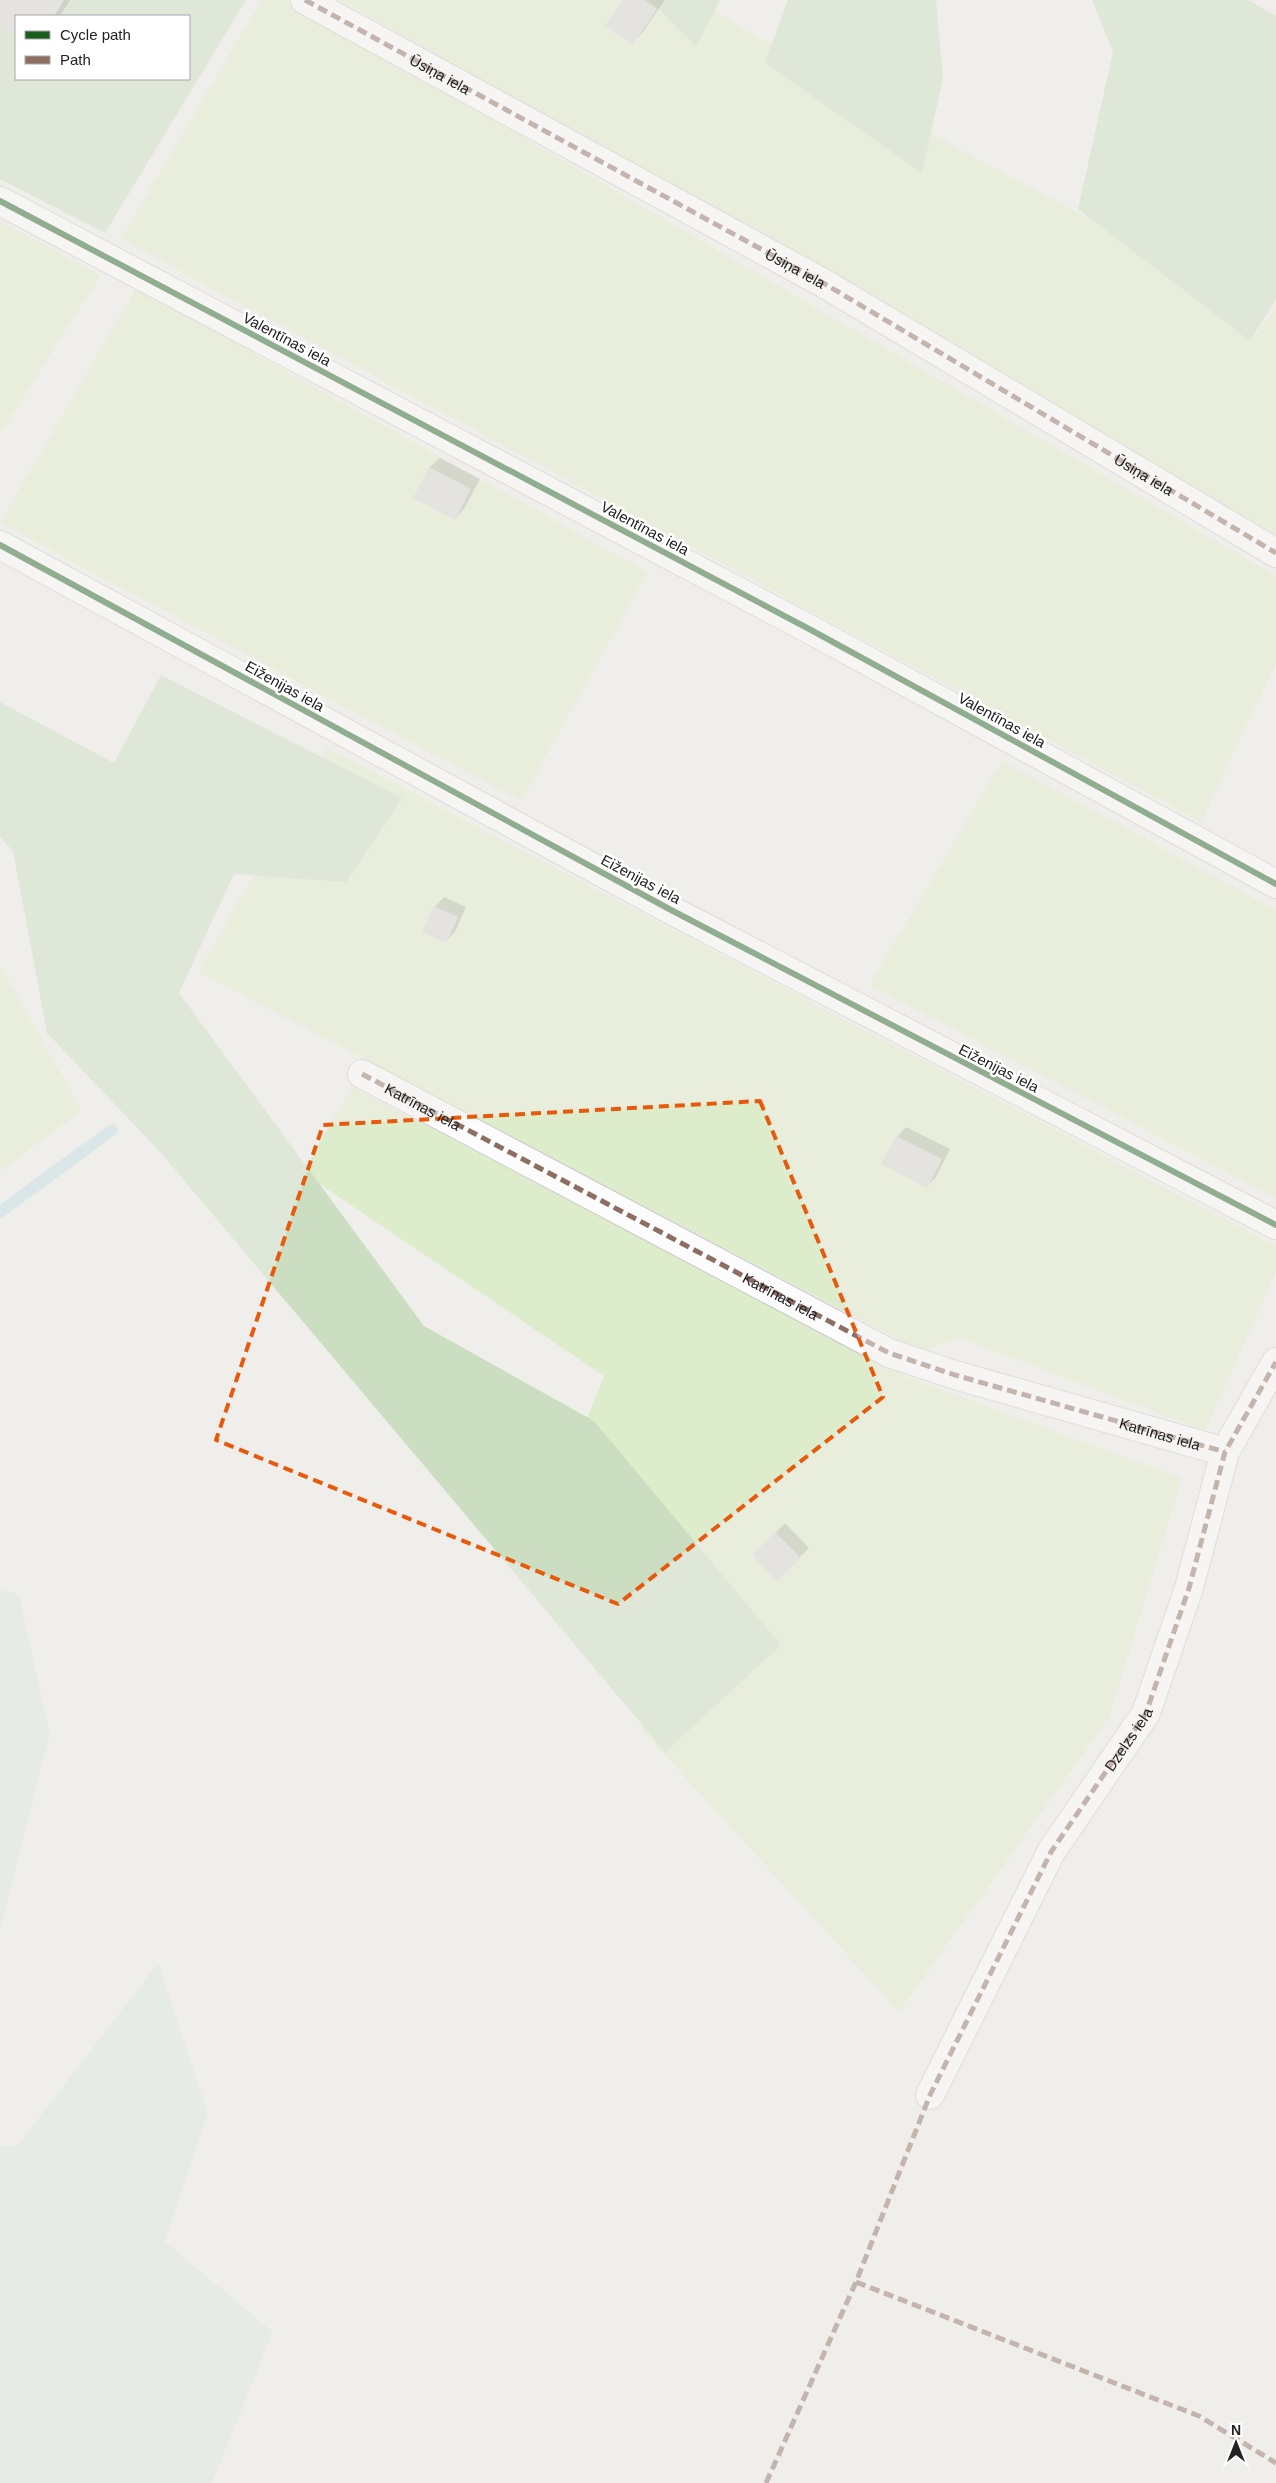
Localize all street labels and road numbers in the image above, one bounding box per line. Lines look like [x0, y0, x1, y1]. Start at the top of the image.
street label: Ūsiņa iela [407, 51, 474, 97]
street label: Ūsiņa iela [763, 245, 829, 292]
street label: Valentīnas iela [240, 309, 335, 370]
street label: Ūsiņa iela [1111, 450, 1177, 499]
street label: Valentīnas iela [598, 498, 693, 559]
street label: Eiženijas iela [243, 657, 328, 715]
street label: Valentīnas iela [955, 689, 1049, 751]
street label: Eiženijas iela [598, 851, 684, 907]
street label: Eiženijas iela [956, 1041, 1042, 1096]
street label: Katrīnas iela [382, 1079, 464, 1134]
street label: Katrīnas iela [740, 1269, 822, 1323]
street label: Katrīnas iela [1118, 1414, 1203, 1453]
street label: Dzelzs iela [1101, 1705, 1156, 1774]

